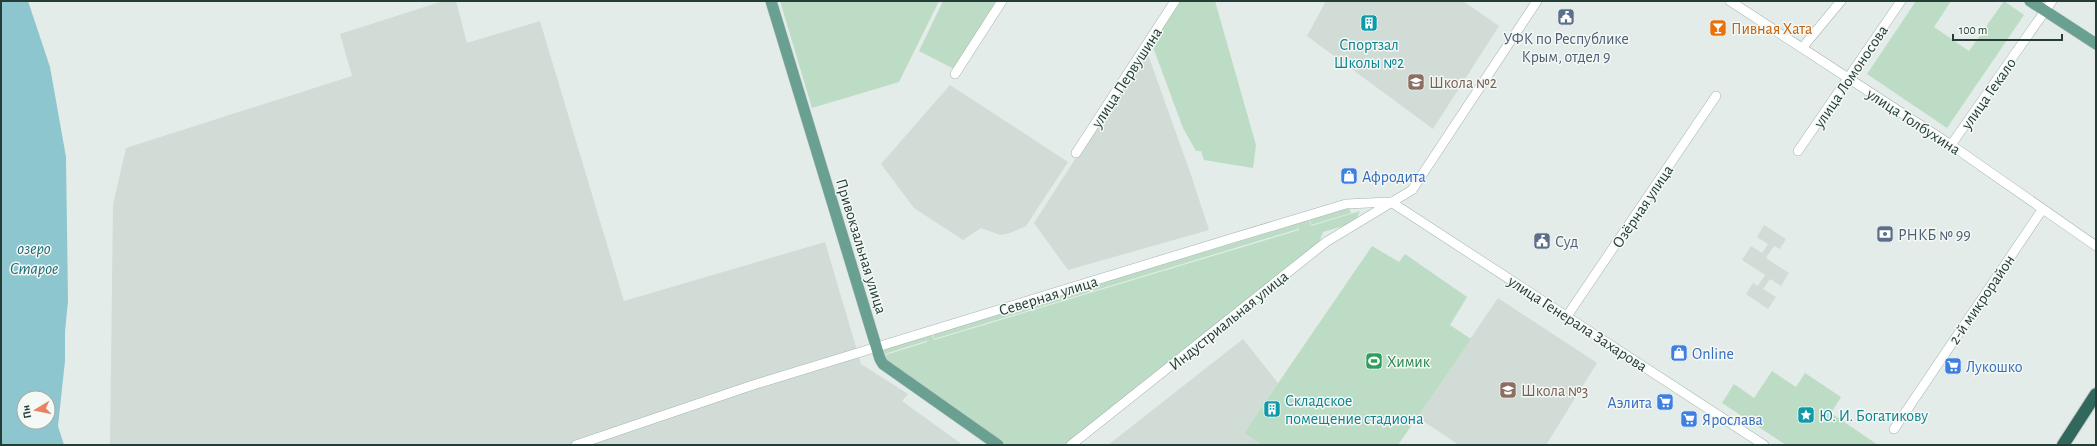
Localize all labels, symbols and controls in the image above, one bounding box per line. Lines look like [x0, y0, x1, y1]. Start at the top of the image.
public building icon: УФК по Республике Крым, отдел 9 [1556, 7, 1576, 27]
building icon: Спортзал Школы №2 [1359, 13, 1379, 33]
scale bar [1953, 16, 2062, 42]
bar icon: Пивная Хата [1708, 18, 1728, 38]
place label: Пивная Хата [1731, 21, 1812, 37]
street label: улица Ломоносова [1810, 22, 1892, 132]
text: 100 m [1959, 24, 1987, 36]
street label: улица Первушина [1088, 25, 1166, 132]
place label: УФК по Республике Крым, отдел 9 [1503, 31, 1629, 65]
place label: Спортзал Школы №2 [1334, 37, 1404, 71]
street label: улица Гекало [1958, 55, 2020, 134]
school or university icon: Школа №2 [1406, 72, 1426, 92]
place label: Школа №2 [1429, 75, 1497, 91]
street label: улица Толбухина [1862, 85, 1963, 159]
street label: Озёрная улица [1609, 162, 1677, 252]
shop icon: Афродита [1339, 166, 1359, 186]
place label: Афродита [1362, 169, 1426, 185]
street label: Привокзальная улица [832, 177, 889, 316]
bank icon: РНКБ № 99 [1875, 224, 1895, 244]
place label: РНКБ № 99 [1898, 227, 1971, 243]
public building icon: Суд [1532, 231, 1552, 251]
place label: Суд [1555, 234, 1578, 251]
water label: озеро Старое [10, 240, 58, 278]
street label: 2-й микрорайон [1946, 252, 2018, 347]
street label: Индустриальная улица [1166, 268, 1292, 374]
street label: улица Генерала Захарова [1504, 272, 1650, 376]
street label: Северная улица [997, 273, 1100, 320]
shop icon: Online [1669, 343, 1689, 363]
place label: Online [1692, 346, 1734, 362]
sports icon: Химик [1364, 351, 1384, 371]
place label: Химик [1387, 354, 1431, 370]
supermarket icon: Лукошко [1943, 356, 1963, 376]
place label: Лукошко [1966, 359, 2023, 376]
school or university icon: Школа №3 [1498, 380, 1518, 400]
place label: Школа №3 [1521, 383, 1588, 399]
north arrow [16, 390, 56, 430]
supermarket icon: Аэлита [1655, 392, 1675, 412]
place label: Складское помещение стадиона [1285, 393, 1423, 427]
place label: Аэлита [1607, 395, 1652, 411]
building icon: Складское помещение стадиона [1262, 399, 1282, 419]
text: Пн [20, 404, 33, 419]
place icon: Ю. И. Богатикову [1796, 405, 1816, 425]
place label: Ю. И. Богатикову [1819, 408, 1928, 425]
supermarket icon: Ярослава [1679, 409, 1699, 429]
place label: Ярослава [1702, 412, 1763, 428]

